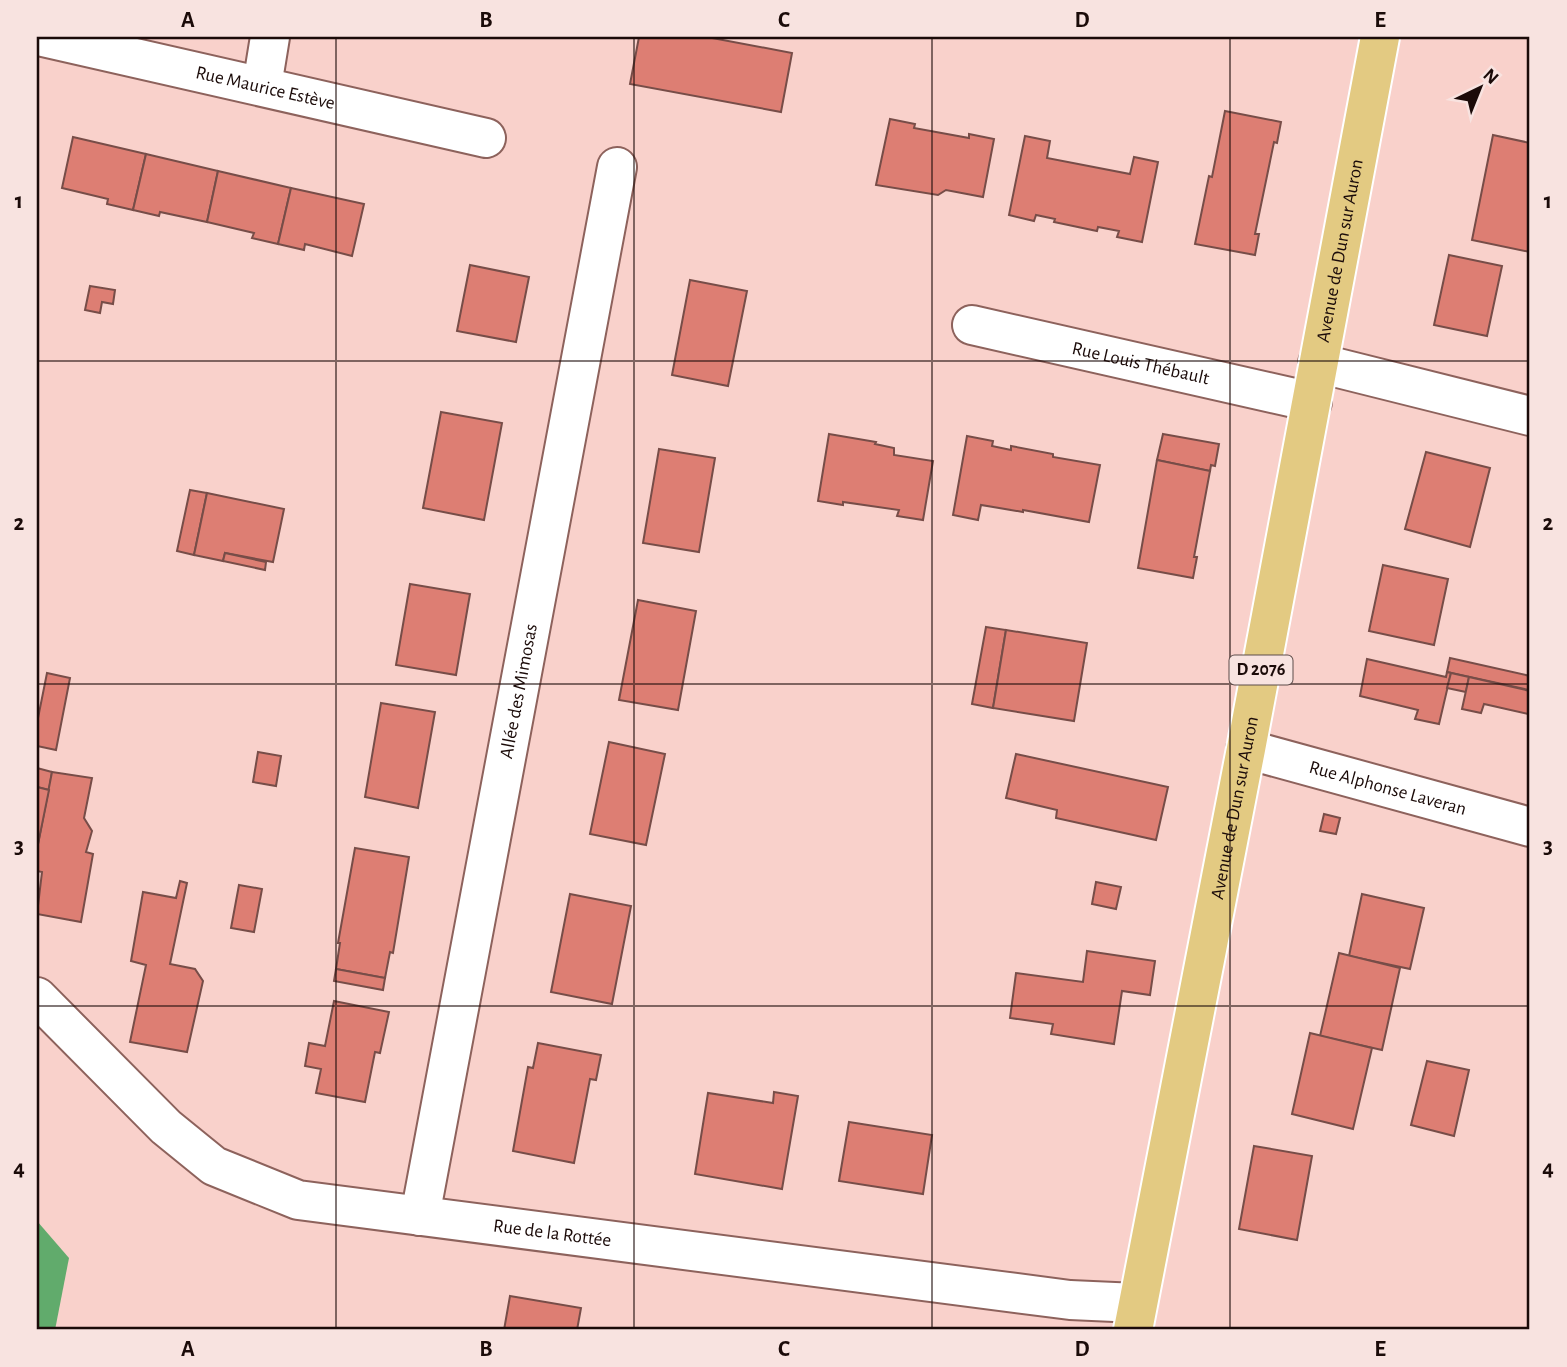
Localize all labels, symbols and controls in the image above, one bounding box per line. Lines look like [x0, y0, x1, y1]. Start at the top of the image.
text: A [181, 9, 195, 32]
text: B [479, 9, 493, 32]
text: C [778, 9, 790, 32]
text: D [1074, 9, 1090, 32]
text: E [1374, 9, 1386, 32]
north arrow [1444, 52, 1514, 122]
street label: Rue Maurice Estève [194, 63, 337, 113]
text: N [1479, 65, 1502, 88]
street label: Avenue de Dun sur Auron [1313, 157, 1366, 344]
text: 1 [15, 190, 23, 213]
text: 1 [1544, 190, 1552, 213]
street label: Rue Louis Thébault [1070, 338, 1211, 388]
text: 2 [14, 512, 25, 535]
text: 2 [1543, 512, 1554, 535]
street label: Allée des Mimosas [497, 622, 541, 760]
road number: D 2076 [1230, 656, 1292, 684]
street label: Avenue de Dun sur Auron [1207, 715, 1261, 901]
street label: Rue Alphonse Laveran [1307, 757, 1468, 819]
text: 3 [14, 835, 24, 858]
text: 3 [1543, 835, 1553, 858]
text: 4 [13, 1157, 25, 1180]
text: 4 [1542, 1157, 1554, 1180]
street label: Rue de la Rottée [492, 1216, 612, 1250]
text: A [181, 1338, 195, 1361]
text: B [479, 1338, 493, 1361]
text: C [778, 1338, 790, 1361]
text: D [1074, 1338, 1090, 1361]
text: E [1374, 1338, 1386, 1361]

